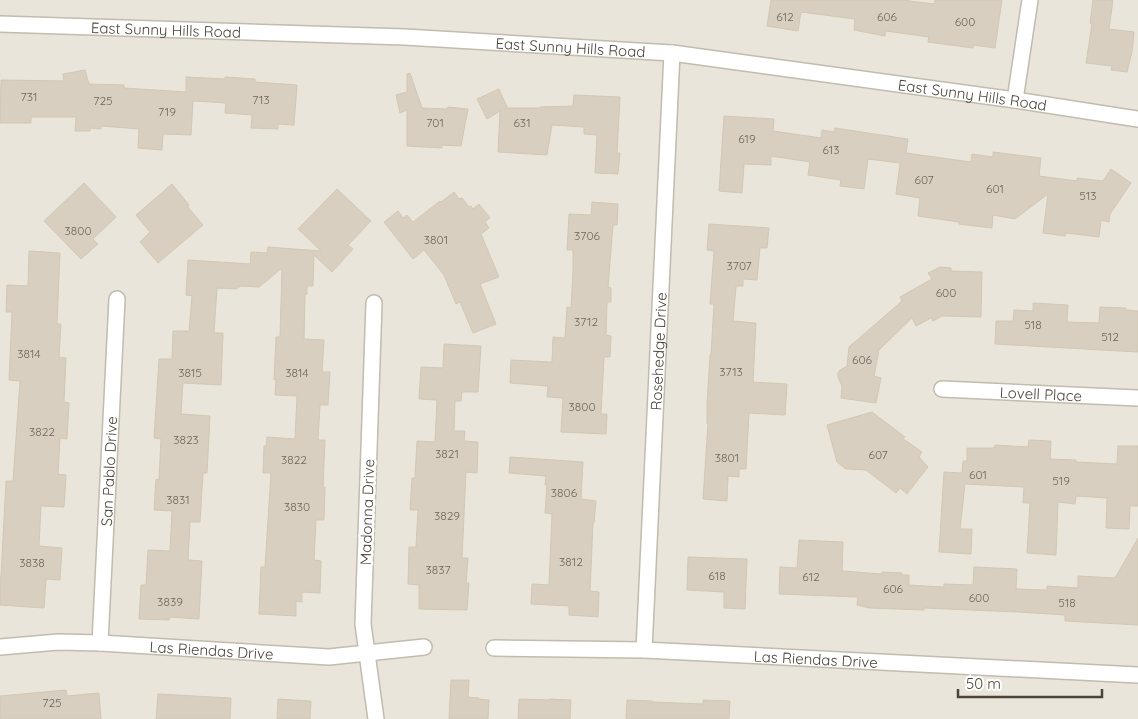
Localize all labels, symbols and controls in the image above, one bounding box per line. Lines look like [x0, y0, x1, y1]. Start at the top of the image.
house number: 612 [776, 9, 794, 24]
house number: 606 [877, 9, 898, 24]
house number: 600 [955, 14, 975, 29]
street label: East Sunny Hills Road [91, 17, 241, 41]
street label: East Sunny Hills Road [495, 33, 646, 61]
street label: East Sunny Hills Road [897, 75, 1048, 114]
house number: 731 [21, 89, 37, 104]
house number: 713 [252, 92, 270, 107]
house number: 725 [93, 93, 113, 108]
house number: 719 [158, 104, 176, 119]
house number: 701 [426, 115, 444, 130]
house number: 631 [513, 115, 531, 130]
house number: 619 [738, 131, 756, 146]
house number: 613 [822, 142, 840, 157]
house number: 607 [914, 172, 934, 187]
house number: 601 [986, 181, 1004, 196]
house number: 513 [1079, 188, 1097, 203]
house number: 3800 [64, 223, 92, 238]
house number: 3706 [574, 228, 601, 243]
house number: 3801 [424, 232, 448, 247]
house number: 3707 [726, 258, 752, 273]
house number: 600 [936, 285, 956, 300]
street label: Rosehedge Drive [646, 292, 670, 411]
house number: 3712 [574, 314, 598, 329]
house number: 518 [1024, 317, 1042, 332]
house number: 512 [1101, 329, 1119, 344]
house number: 3814 [17, 346, 41, 361]
house number: 606 [852, 352, 873, 367]
house number: 3713 [719, 364, 743, 379]
house number: 3815 [178, 365, 202, 380]
house number: 3814 [285, 365, 309, 380]
street label: Lovell Place [999, 382, 1082, 405]
house number: 3800 [568, 399, 596, 414]
street label: San Pablo Drive [96, 416, 121, 527]
house number: 3822 [29, 424, 55, 439]
house number: 3823 [173, 432, 199, 447]
house number: 3821 [435, 446, 459, 461]
house number: 607 [868, 447, 888, 462]
house number: 3801 [715, 450, 739, 465]
house number: 3822 [281, 452, 307, 467]
street label: Madonna Drive [356, 459, 378, 565]
house number: 601 [969, 467, 987, 482]
house number: 519 [1052, 473, 1070, 488]
house number: 3806 [551, 485, 578, 500]
house number: 3831 [166, 492, 190, 507]
house number: 3830 [284, 499, 310, 514]
house number: 3829 [434, 508, 460, 523]
house number: 3812 [559, 554, 583, 569]
house number: 3838 [19, 555, 45, 570]
house number: 3837 [425, 562, 451, 577]
house number: 618 [708, 568, 726, 583]
house number: 612 [802, 569, 820, 584]
house number: 606 [883, 581, 904, 596]
house number: 600 [969, 590, 989, 605]
house number: 3839 [157, 594, 183, 609]
house number: 518 [1058, 595, 1076, 610]
street label: Las Riendas Drive [149, 637, 274, 663]
street label: Las Riendas Drive [753, 646, 878, 671]
scale bar [958, 666, 1102, 698]
text: 50 m [966, 674, 1001, 693]
house number: 725 [42, 695, 62, 710]

